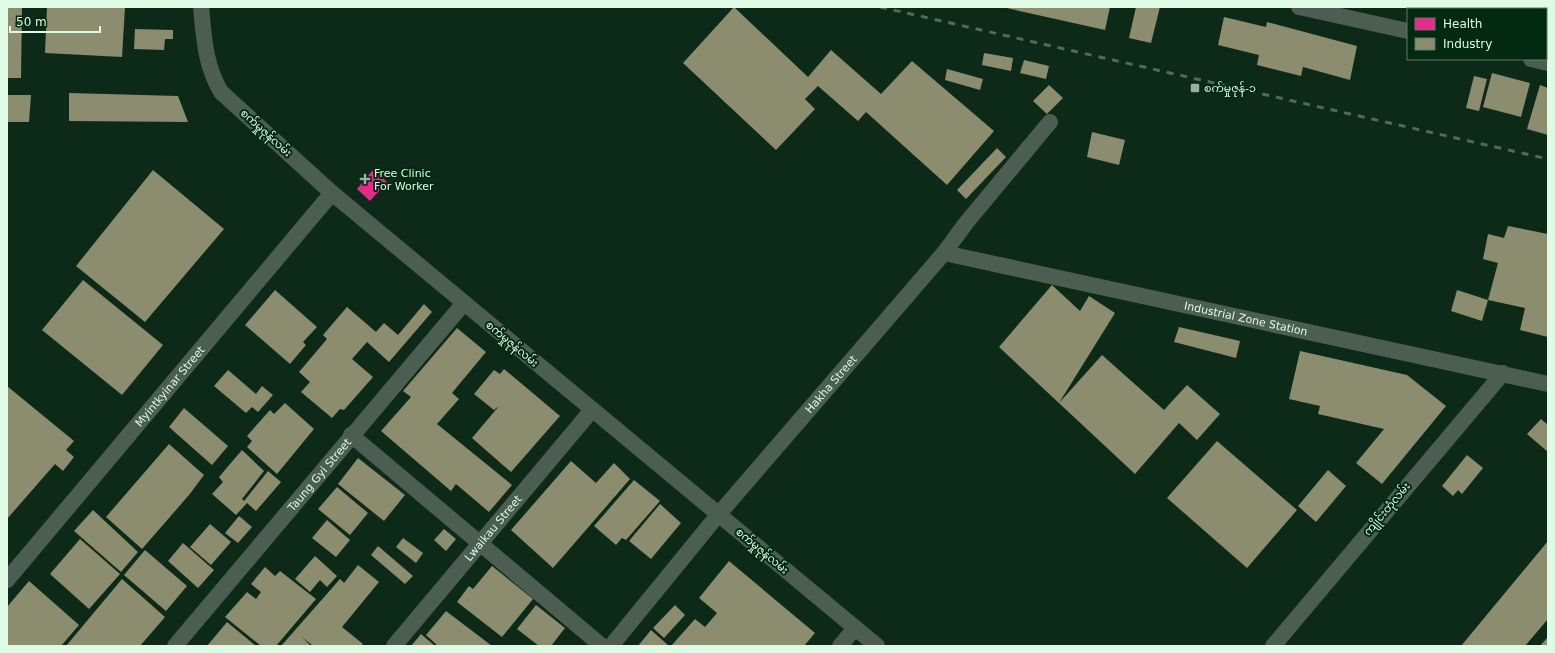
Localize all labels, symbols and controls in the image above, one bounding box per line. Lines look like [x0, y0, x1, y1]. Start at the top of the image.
scale bar [10, 8, 100, 34]
legend [1407, 8, 1547, 60]
text: 50 m [16, 15, 47, 29]
text: Health [1443, 17, 1482, 31]
text: Industry [1443, 37, 1492, 51]
place label: စက်မှုဇုန်-၁ [1204, 81, 1256, 97]
marker: စက်မှုဇုန်-၁ [1189, 82, 1201, 94]
street label: စက်မှုဇုန်လမ်း [236, 106, 295, 161]
place label: Free Clinic For Worker [374, 167, 434, 193]
marker: Free Clinic For Worker [359, 173, 371, 185]
street label: Industrial Zone Station [1183, 299, 1309, 338]
street label: စက်မှုဇုန်လမ်း [482, 317, 542, 371]
street label: Myintkyinar Street [132, 343, 208, 429]
street label: Hakha Street [802, 352, 860, 416]
street label: Taung Gyi Street [284, 435, 354, 515]
street label: ကျိုင်းတုံလမ်း [1360, 479, 1415, 539]
street label: Lwaikau Street [462, 492, 525, 564]
street label: စက်မှုဇုန်လမ်း [732, 524, 792, 578]

